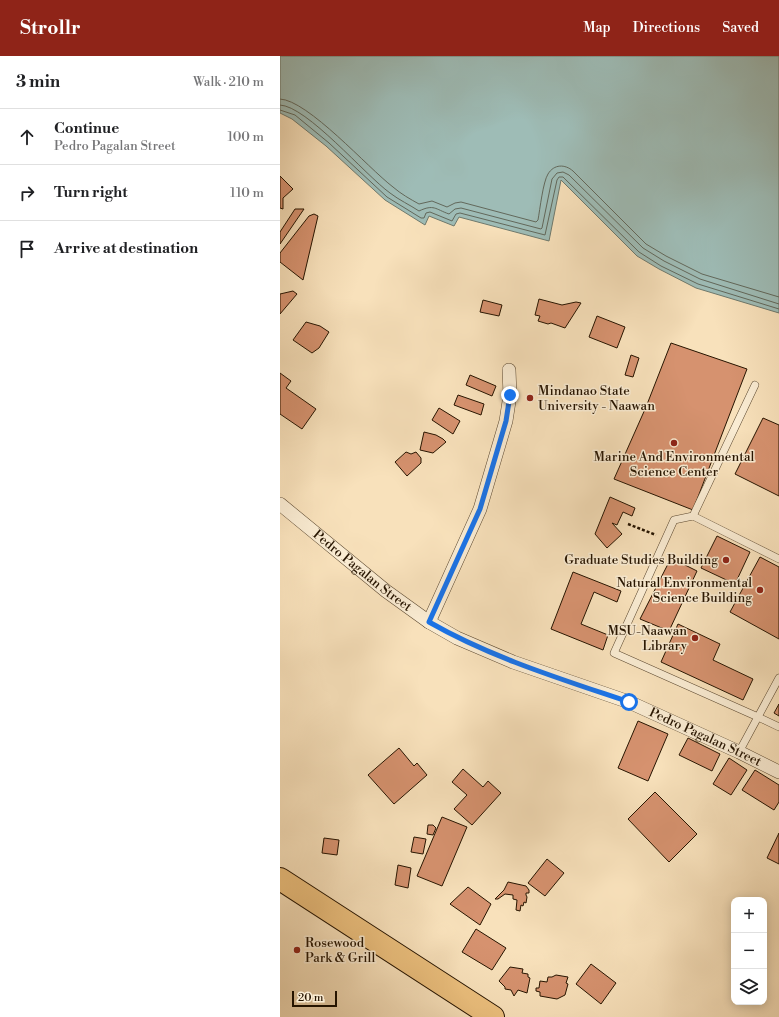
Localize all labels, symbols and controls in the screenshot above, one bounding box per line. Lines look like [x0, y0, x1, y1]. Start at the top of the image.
text: Strollr [20, 16, 81, 40]
text: Map [583, 19, 611, 37]
text: Directions [633, 19, 700, 37]
text: Saved [722, 19, 759, 37]
text: 3 min [16, 71, 60, 93]
text: Walk · 210 m [193, 74, 264, 90]
text: Continue [54, 119, 119, 138]
icon: ahead [16, 126, 38, 148]
text: 100 m [228, 129, 264, 145]
text: Pedro Pagalan Street [54, 138, 176, 154]
icon: right [16, 182, 38, 204]
text: Turn right [54, 183, 128, 202]
text: 110 m [230, 185, 264, 201]
icon: arrive [16, 238, 38, 260]
text: Arrive at destination [54, 239, 198, 258]
place label: Mindanao State University - Naawan [538, 383, 655, 414]
route end [501, 386, 519, 404]
marker: Mindanao State University - Naawan [525, 393, 535, 403]
marker: Marine And Environmental Science Center [669, 438, 679, 448]
place label: Marine And Environmental Science Center [594, 449, 755, 480]
street label: Pedro Pagalan Street [310, 526, 415, 615]
place label: Graduate Studies Building [564, 552, 718, 568]
marker: Graduate Studies Building [721, 555, 731, 565]
place label: Natural Environmental Science Building [616, 575, 752, 606]
marker: Natural Environmental Science Building [755, 585, 765, 595]
place label: MSU-Naawan Library [607, 623, 688, 654]
marker: MSU-Naawan Library [690, 633, 700, 643]
route start [620, 693, 638, 711]
street label: Pedro Pagalan Street [647, 704, 764, 770]
map controls [731, 897, 767, 1005]
button: + [731, 897, 767, 933]
button: − [731, 933, 767, 969]
place label: Rosewood Park & Grill [305, 935, 375, 966]
marker: Rosewood Park & Grill [292, 945, 302, 955]
button: layers [731, 969, 767, 1005]
scale bar [292, 989, 337, 1008]
text: 20 m [298, 991, 323, 1005]

